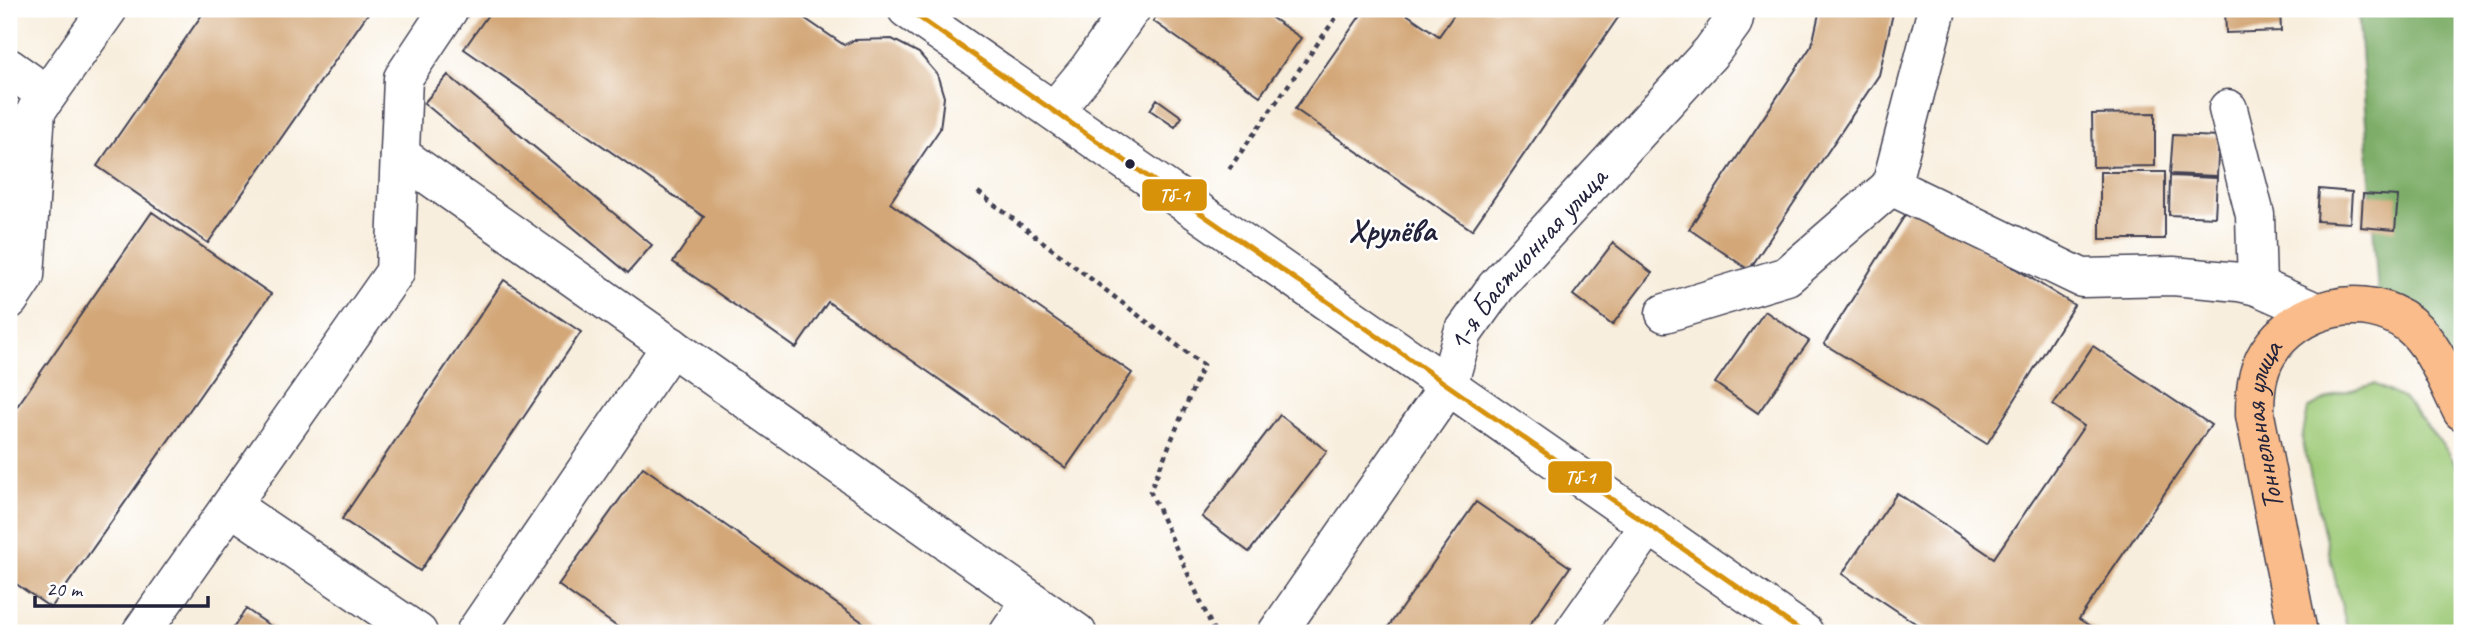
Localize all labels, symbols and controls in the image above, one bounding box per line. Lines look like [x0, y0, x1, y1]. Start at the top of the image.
unlabelled marker [1123, 157, 1137, 171]
street label: 1-я Бастионная улица [1440, 157, 1617, 355]
line badge: Тб-1 [1141, 178, 1208, 212]
text: Тб-1 [1159, 184, 1191, 208]
district label: Хрулёва [1349, 210, 1438, 251]
street label: Тоннельная улица [2235, 330, 2292, 514]
line badge: Тб-1 [1547, 460, 1613, 494]
text: Тб-1 [1565, 466, 1597, 490]
scale bar [35, 565, 208, 609]
text: 20 m [46, 576, 84, 602]

